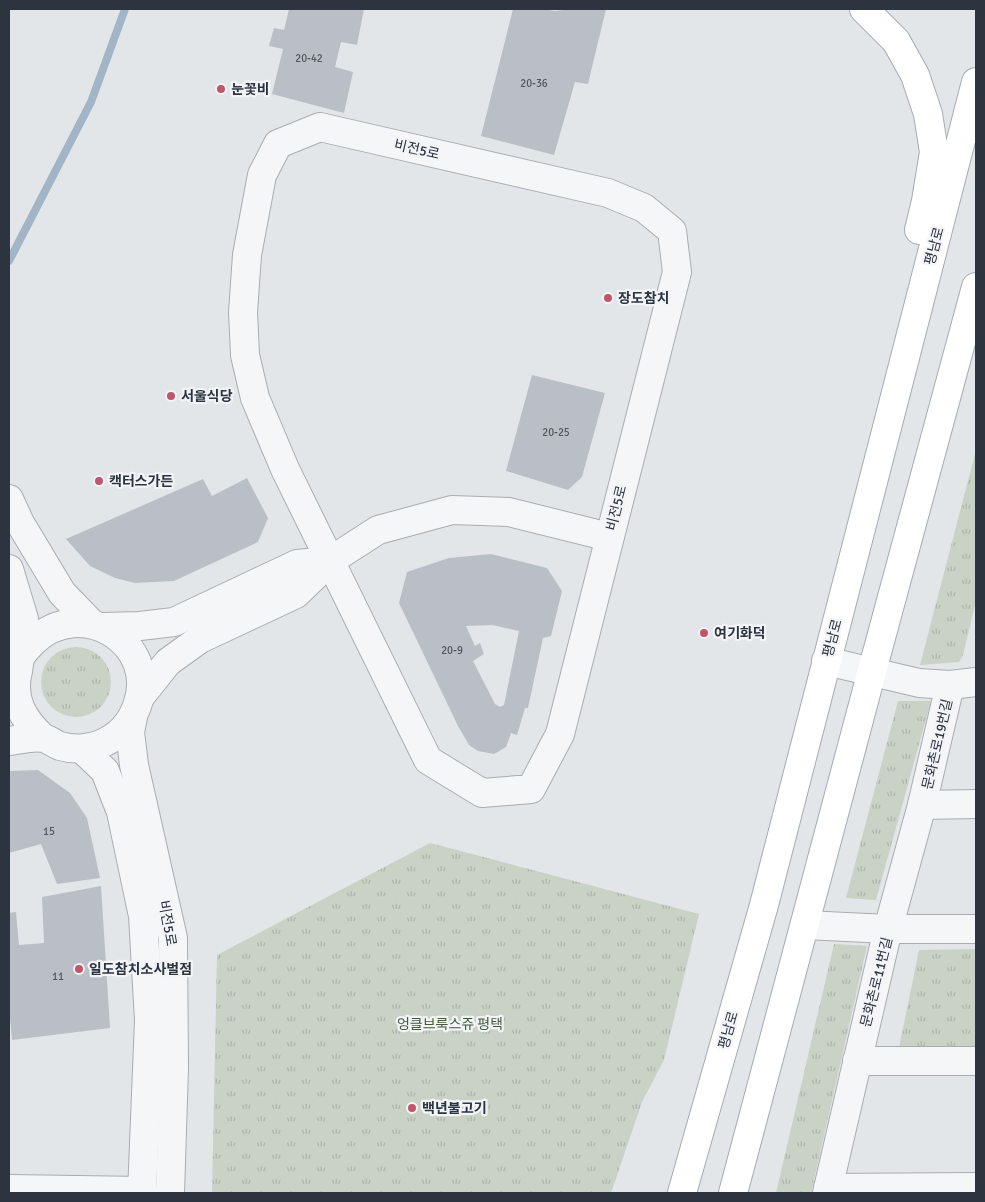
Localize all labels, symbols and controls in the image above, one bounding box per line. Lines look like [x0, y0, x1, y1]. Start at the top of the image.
house number: 20-42 [295, 52, 323, 65]
house number: 20-36 [520, 77, 548, 90]
place label: 눈꽃비 [231, 81, 270, 98]
marker: 눈꽃비 [215, 83, 227, 95]
street label: 비전5로 [392, 136, 441, 163]
street label: 평남로 [921, 225, 948, 267]
place label: 장도참치 [618, 290, 670, 307]
marker: 장도참치 [602, 292, 614, 304]
place label: 서울식당 [181, 388, 233, 405]
marker: 서울식당 [165, 390, 177, 402]
house number: 20-25 [542, 426, 570, 439]
place label: 캑터스가든 [109, 473, 174, 490]
marker: 캑터스가든 [93, 475, 105, 487]
street label: 비전5로 [603, 484, 630, 533]
street label: 평남로 [819, 617, 846, 659]
place label: 여기화덕 [714, 625, 766, 642]
marker: 여기화덕 [698, 627, 710, 639]
house number: 20-9 [441, 644, 463, 657]
street label: 문화촌로19번길 [919, 697, 956, 791]
house number: 15 [43, 825, 55, 838]
street label: 비전5로 [155, 899, 180, 947]
street label: 문화촌로11번길 [857, 935, 896, 1029]
place label: 일도참치소사벌점 [89, 961, 192, 978]
marker: 일도참치소사벌점 [73, 963, 85, 975]
house number: 11 [52, 970, 64, 983]
street label: 평남로 [715, 1009, 742, 1051]
park label: 엉클브룩스쥬 평택 [397, 1016, 503, 1033]
place label: 백년불고기 [422, 1100, 486, 1117]
marker: 백년불고기 [406, 1102, 418, 1114]

